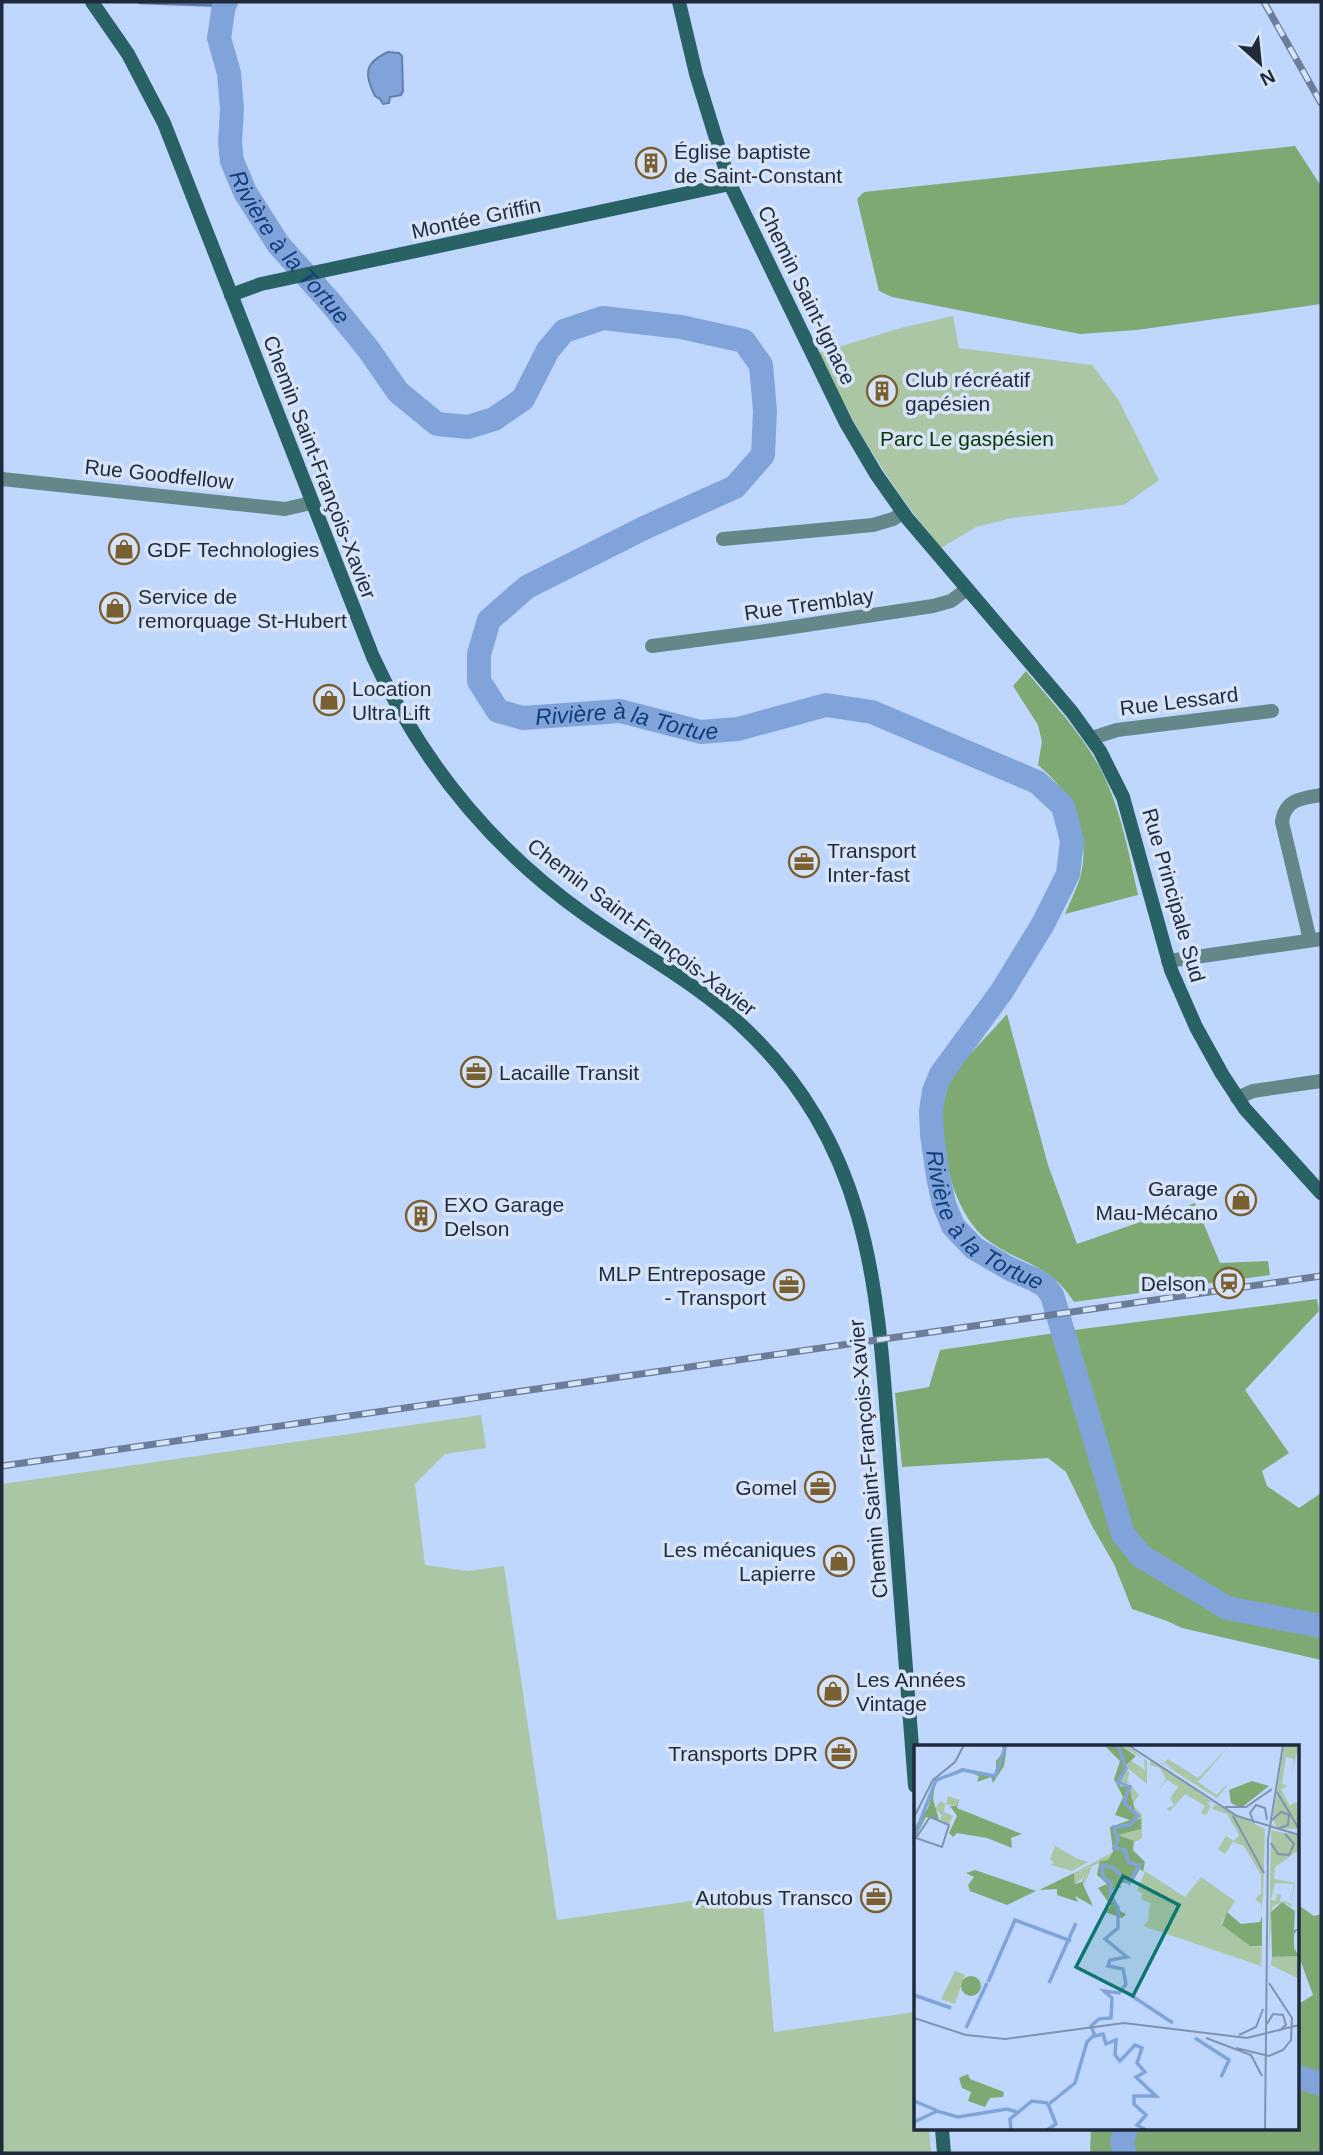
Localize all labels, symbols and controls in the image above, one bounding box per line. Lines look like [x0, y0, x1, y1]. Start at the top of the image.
north arrow [1225, 28, 1295, 98]
text: N [1257, 65, 1278, 90]
place label: Église baptiste de Saint-Constant [674, 140, 842, 187]
building icon: Église baptiste de Saint-Constant [634, 146, 668, 180]
water label: Rivière à la Tortue [224, 166, 355, 329]
street label: Montée Griffin [409, 193, 543, 243]
street label: Chemin Saint-Ignace [754, 202, 860, 388]
street label: Chemin Saint-François-Xavier [259, 332, 381, 602]
place label: Club récréatif gapésien [905, 368, 1030, 415]
building icon: Club récréatif gapésien [865, 374, 899, 408]
park label: Parc Le gaspésien [880, 427, 1054, 450]
street label: Rue Goodfellow [83, 455, 235, 493]
shop icon: GDF Technologies [107, 532, 141, 566]
place label: GDF Technologies [147, 538, 319, 561]
street label: Rue Tremblay [743, 583, 876, 624]
place label: Service de remorquage St-Hubert [138, 585, 347, 632]
shop icon: Service de remorquage St-Hubert [98, 591, 132, 625]
place label: Location Ultra Lift [352, 677, 431, 724]
street label: Rue Lessard [1119, 682, 1239, 720]
shop icon: Location Ultra Lift [312, 683, 346, 717]
water label: Rivière à la Tortue [534, 698, 719, 746]
street label: Rue Principale Sud [1138, 805, 1210, 985]
street label: Chemin Saint-François-Xavier [523, 834, 761, 1020]
place label: Transport Inter-fast [827, 839, 916, 886]
office icon: Transport Inter-fast [787, 845, 821, 879]
office icon: Lacaille Transit [459, 1055, 493, 1089]
place label: Lacaille Transit [499, 1061, 639, 1084]
water label: Rivière à la Tortue [921, 1148, 1048, 1295]
place label: Garage Mau-Mécano [1095, 1177, 1218, 1224]
shop icon: Garage Mau-Mécano [1224, 1183, 1258, 1217]
place label: EXO Garage Delson [444, 1193, 564, 1240]
building icon: EXO Garage Delson [404, 1199, 438, 1233]
place label: MLP Entreposage - Transport [598, 1262, 766, 1309]
station icon: Delson [1212, 1266, 1246, 1300]
office icon: MLP Entreposage - Transport [772, 1268, 806, 1302]
place label: Delson [1141, 1272, 1206, 1295]
street label: Chemin Saint-François-Xavier [844, 1318, 892, 1600]
office icon: Gomel [803, 1470, 837, 1504]
place label: Gomel [735, 1476, 797, 1499]
place label: Les mécaniques Lapierre [663, 1538, 816, 1585]
shop icon: Les mécaniques Lapierre [822, 1544, 856, 1578]
place label: Les Années Vintage [856, 1668, 966, 1715]
shop icon: Les Années Vintage [816, 1674, 850, 1708]
office icon: Transports DPR [824, 1736, 858, 1770]
place label: Transports DPR [668, 1742, 818, 1765]
inset map [914, 1745, 1298, 2130]
office icon: Autobus Transco [859, 1880, 893, 1914]
place label: Autobus Transco [695, 1886, 853, 1909]

